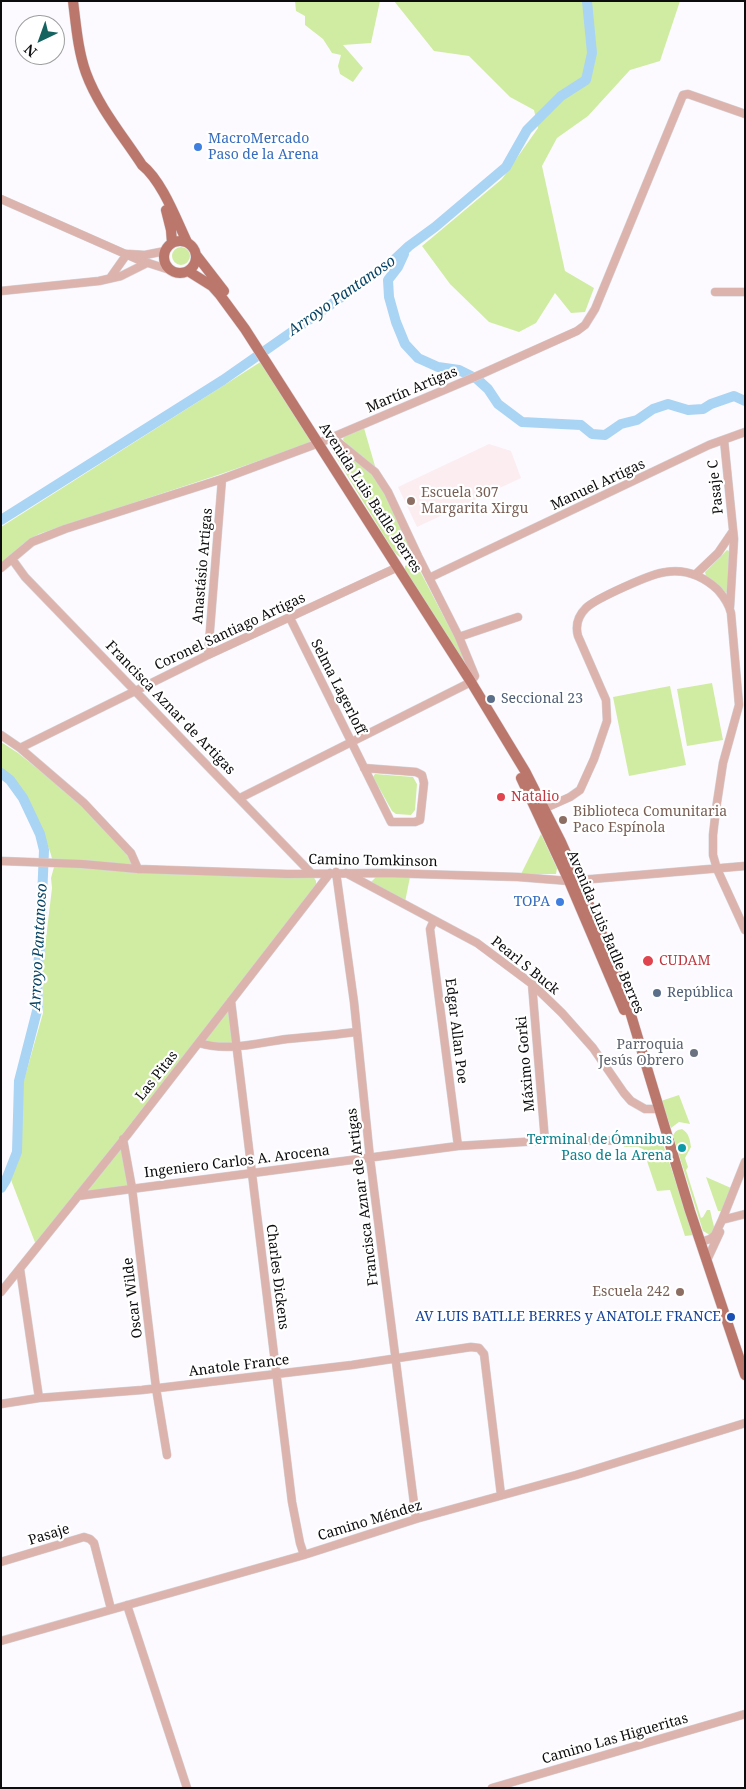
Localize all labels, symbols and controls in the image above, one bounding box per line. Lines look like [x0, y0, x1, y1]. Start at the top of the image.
north arrow [15, 15, 65, 65]
text: N [20, 40, 41, 62]
place label: MacroMercado Paso de la Arena [208, 131, 319, 164]
marker: MacroMercado Paso de la Arena [192, 141, 204, 153]
water label: Arroyo Pantanoso [285, 252, 399, 340]
street label: Martín Artigas [364, 363, 460, 417]
street label: Avenida Luis Batlle Berres [315, 420, 425, 576]
street label: Manuel Artigas [548, 456, 648, 514]
street label: Pasaje C [705, 459, 727, 515]
place label: Escuela 307 Margarita Xirgu [421, 485, 528, 518]
marker: Escuela 307 Margarita Xirgu [405, 495, 417, 507]
street label: Anastásio Artigas [190, 507, 216, 625]
street label: Coronel Santiago Artigas [152, 590, 308, 674]
street label: Selma Lagerloff [307, 637, 369, 737]
street label: Francisca Aznar de Artigas [102, 638, 238, 778]
place label: Seccional 23 [501, 691, 583, 707]
marker: Seccional 23 [485, 693, 497, 705]
place label: Natalio [511, 789, 559, 805]
marker: Natalio [495, 791, 507, 803]
place label: Biblioteca Comunitaria Paco Espínola [573, 804, 727, 836]
marker: Biblioteca Comunitaria Paco Espínola [557, 814, 569, 826]
street label: Avenida Luis Batlle Berres [563, 848, 647, 1016]
street label: Camino Tomkinson [308, 851, 438, 871]
water label: Arroyo Pantanoso [27, 883, 51, 1011]
place label: TOPA [514, 894, 550, 910]
marker: TOPA [554, 896, 566, 908]
street label: Pearl S Buck [488, 933, 562, 999]
place label: CUDAM [659, 953, 711, 969]
marker: CUDAM [641, 954, 655, 968]
street label: Edgar Allan Poe [441, 977, 471, 1085]
place label: República [667, 985, 733, 1001]
marker: República [651, 987, 663, 999]
street label: Máximo Gorki [513, 1016, 539, 1112]
place label: Parroquia Jesús Obrero [599, 1037, 684, 1070]
marker: Parroquia Jesús Obrero [688, 1047, 700, 1059]
street label: Las Pitas [132, 1048, 182, 1104]
street label: Francisca Aznar de Artigas [344, 1107, 382, 1287]
place label: Terminal de Ómnibus Paso de la Arena [527, 1132, 672, 1164]
street label: Ingeniero Carlos A. Arocena [143, 1142, 331, 1182]
marker: Terminal de Ómnibus Paso de la Arena [676, 1142, 688, 1154]
street label: Charles Dickens [262, 1223, 292, 1331]
street label: Oscar Wilde [120, 1257, 146, 1339]
place label: Escuela 242 [592, 1284, 670, 1300]
marker: Escuela 242 [674, 1286, 686, 1298]
place label: AV LUIS BATLLE BERRES y ANATOLE FRANCE [415, 1309, 721, 1325]
marker: AV LUIS BATLLE BERRES y ANATOLE FRANCE [725, 1311, 737, 1323]
street label: Anatole France [188, 1352, 290, 1380]
street label: Camino Méndez [316, 1497, 424, 1545]
street label: Pasaje [26, 1521, 72, 1549]
street label: Camino Las Higueritas [540, 1710, 690, 1768]

